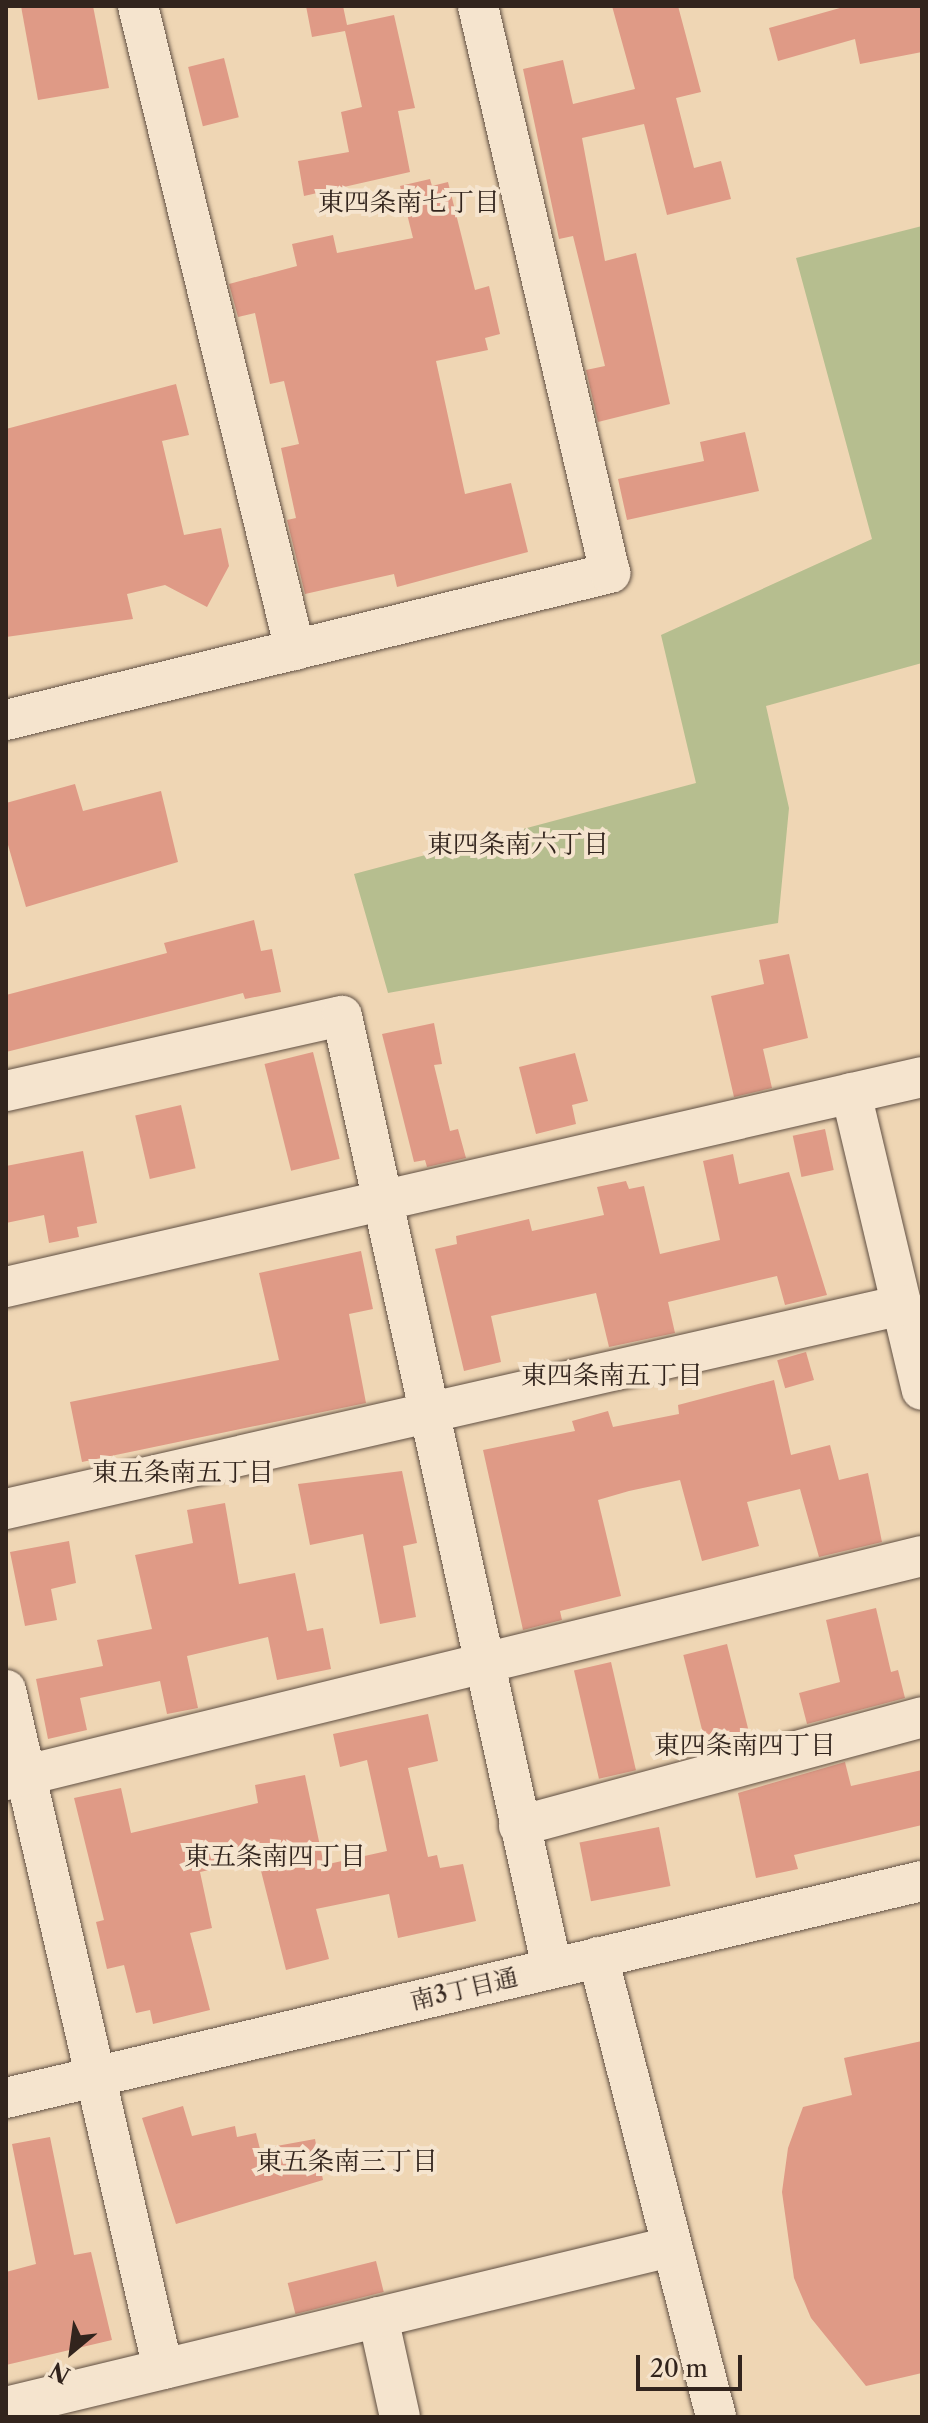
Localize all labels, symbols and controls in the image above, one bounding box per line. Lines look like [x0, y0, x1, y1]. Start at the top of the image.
district label: 東四条南七丁目 [318, 187, 500, 219]
district label: 東四条南六丁目 [427, 829, 609, 861]
district label: 東四条南五丁目 [521, 1360, 703, 1392]
district label: 東五条南五丁目 [92, 1457, 274, 1489]
district label: 東四条南四丁目 [654, 1730, 836, 1762]
district label: 東五条南四丁目 [184, 1841, 366, 1873]
street label: 南3丁目通 [408, 1963, 520, 2015]
district label: 東五条南三丁目 [256, 2146, 438, 2178]
north arrow [32, 2311, 112, 2391]
scale bar [640, 2339, 746, 2389]
text: 20 m [650, 2354, 708, 2383]
text: N [45, 2356, 75, 2389]

